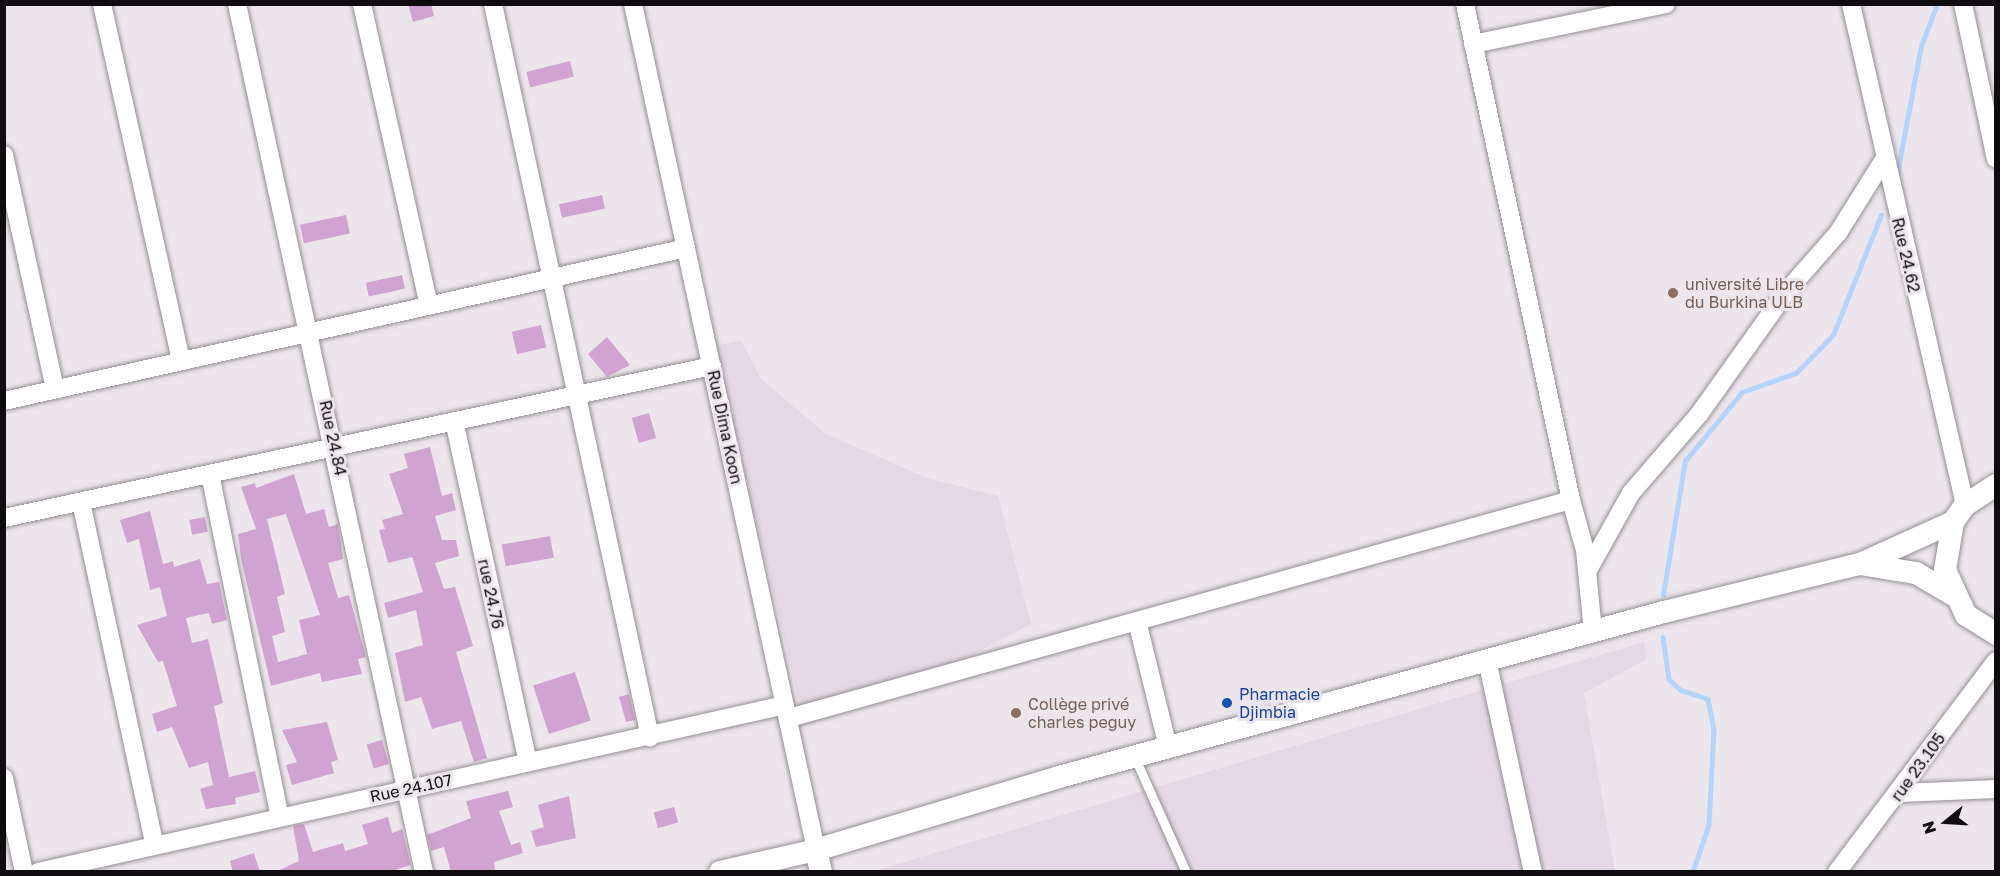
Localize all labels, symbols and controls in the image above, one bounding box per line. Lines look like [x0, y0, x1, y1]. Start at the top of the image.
street label: Rue 24.62 [1888, 216, 1924, 294]
place label: université Libre du Burkina ULB [1685, 274, 1804, 312]
marker: université Libre du Burkina ULB [1666, 286, 1680, 300]
street label: Rue Dima Koon [704, 368, 746, 486]
street label: Rue 24.84 [316, 398, 350, 478]
street label: rue 24.76 [474, 557, 508, 631]
place label: Pharmacie Djimbia [1239, 684, 1320, 722]
place label: Collège privé charles peguy [1028, 694, 1136, 732]
marker: Pharmacie Djimbia [1220, 696, 1234, 710]
marker: Collège privé charles peguy [1009, 706, 1023, 720]
street label: rue 23.105 [1887, 729, 1949, 805]
street label: Rue 24.107 [368, 770, 454, 806]
north arrow [1916, 792, 1976, 852]
text: N [1917, 819, 1940, 836]

